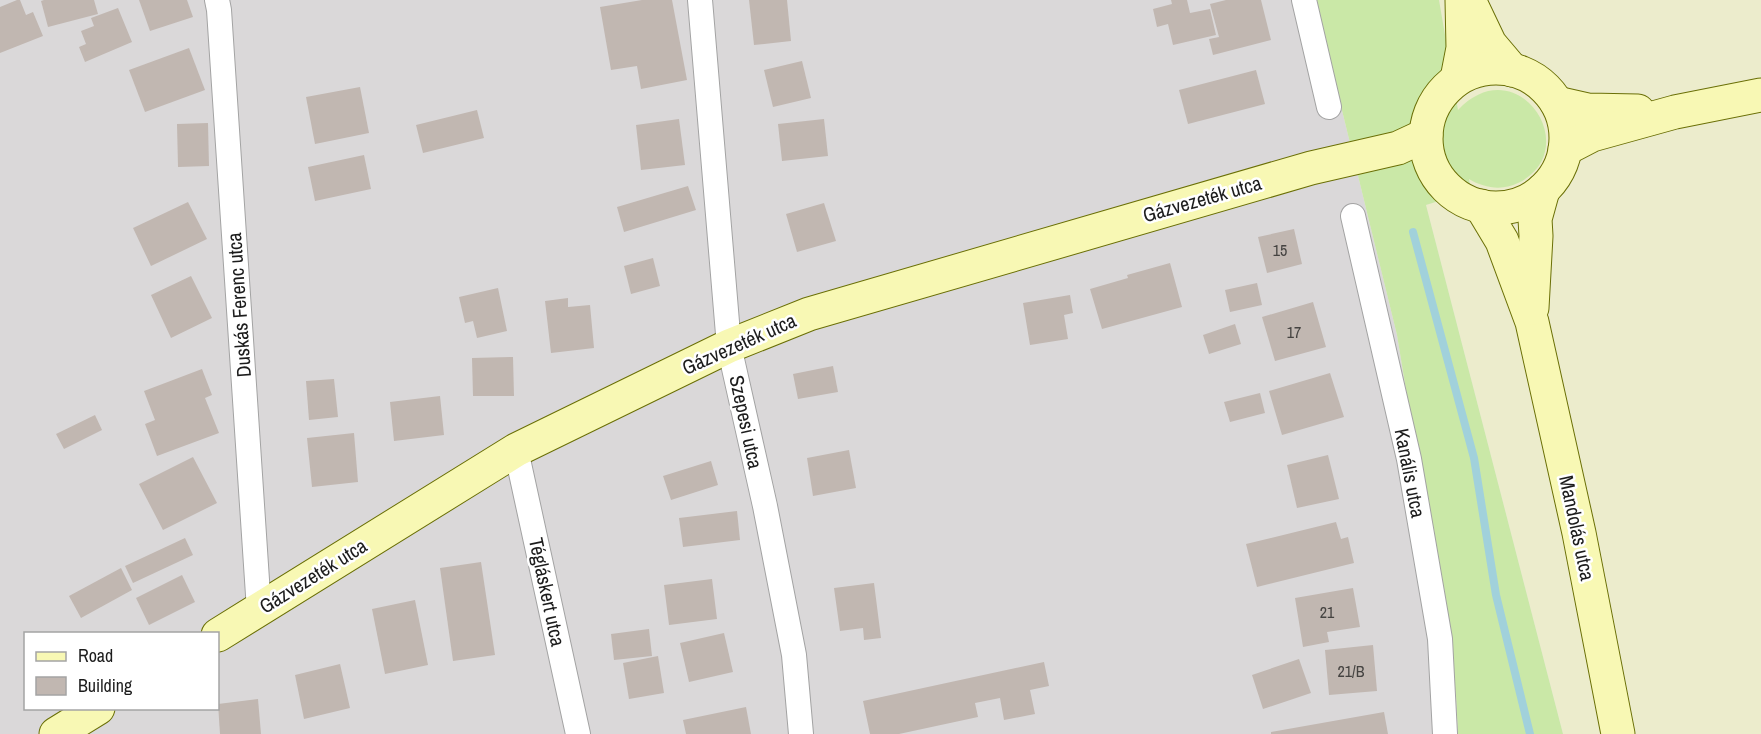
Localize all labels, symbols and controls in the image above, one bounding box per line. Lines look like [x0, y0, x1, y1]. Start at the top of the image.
street label: Gázvezeték utca [1139, 169, 1264, 228]
street label: Duskás Ferenc utca [220, 232, 257, 378]
house number: 15 [1273, 239, 1287, 261]
street label: Gázvezeték utca [678, 306, 800, 381]
house number: 17 [1287, 321, 1301, 343]
street label: Szepesi utca [723, 373, 770, 471]
street label: Kanális utca [1389, 426, 1432, 520]
street label: Mandolás utca [1553, 473, 1602, 583]
street label: Gázvezeték utca [254, 532, 372, 619]
street label: Tégláskert utca [523, 535, 572, 649]
house number: 21 [1320, 601, 1335, 623]
legend [24, 632, 219, 710]
text: Road [78, 643, 113, 668]
house number: 21/B [1338, 660, 1365, 682]
text: Building [78, 673, 133, 698]

